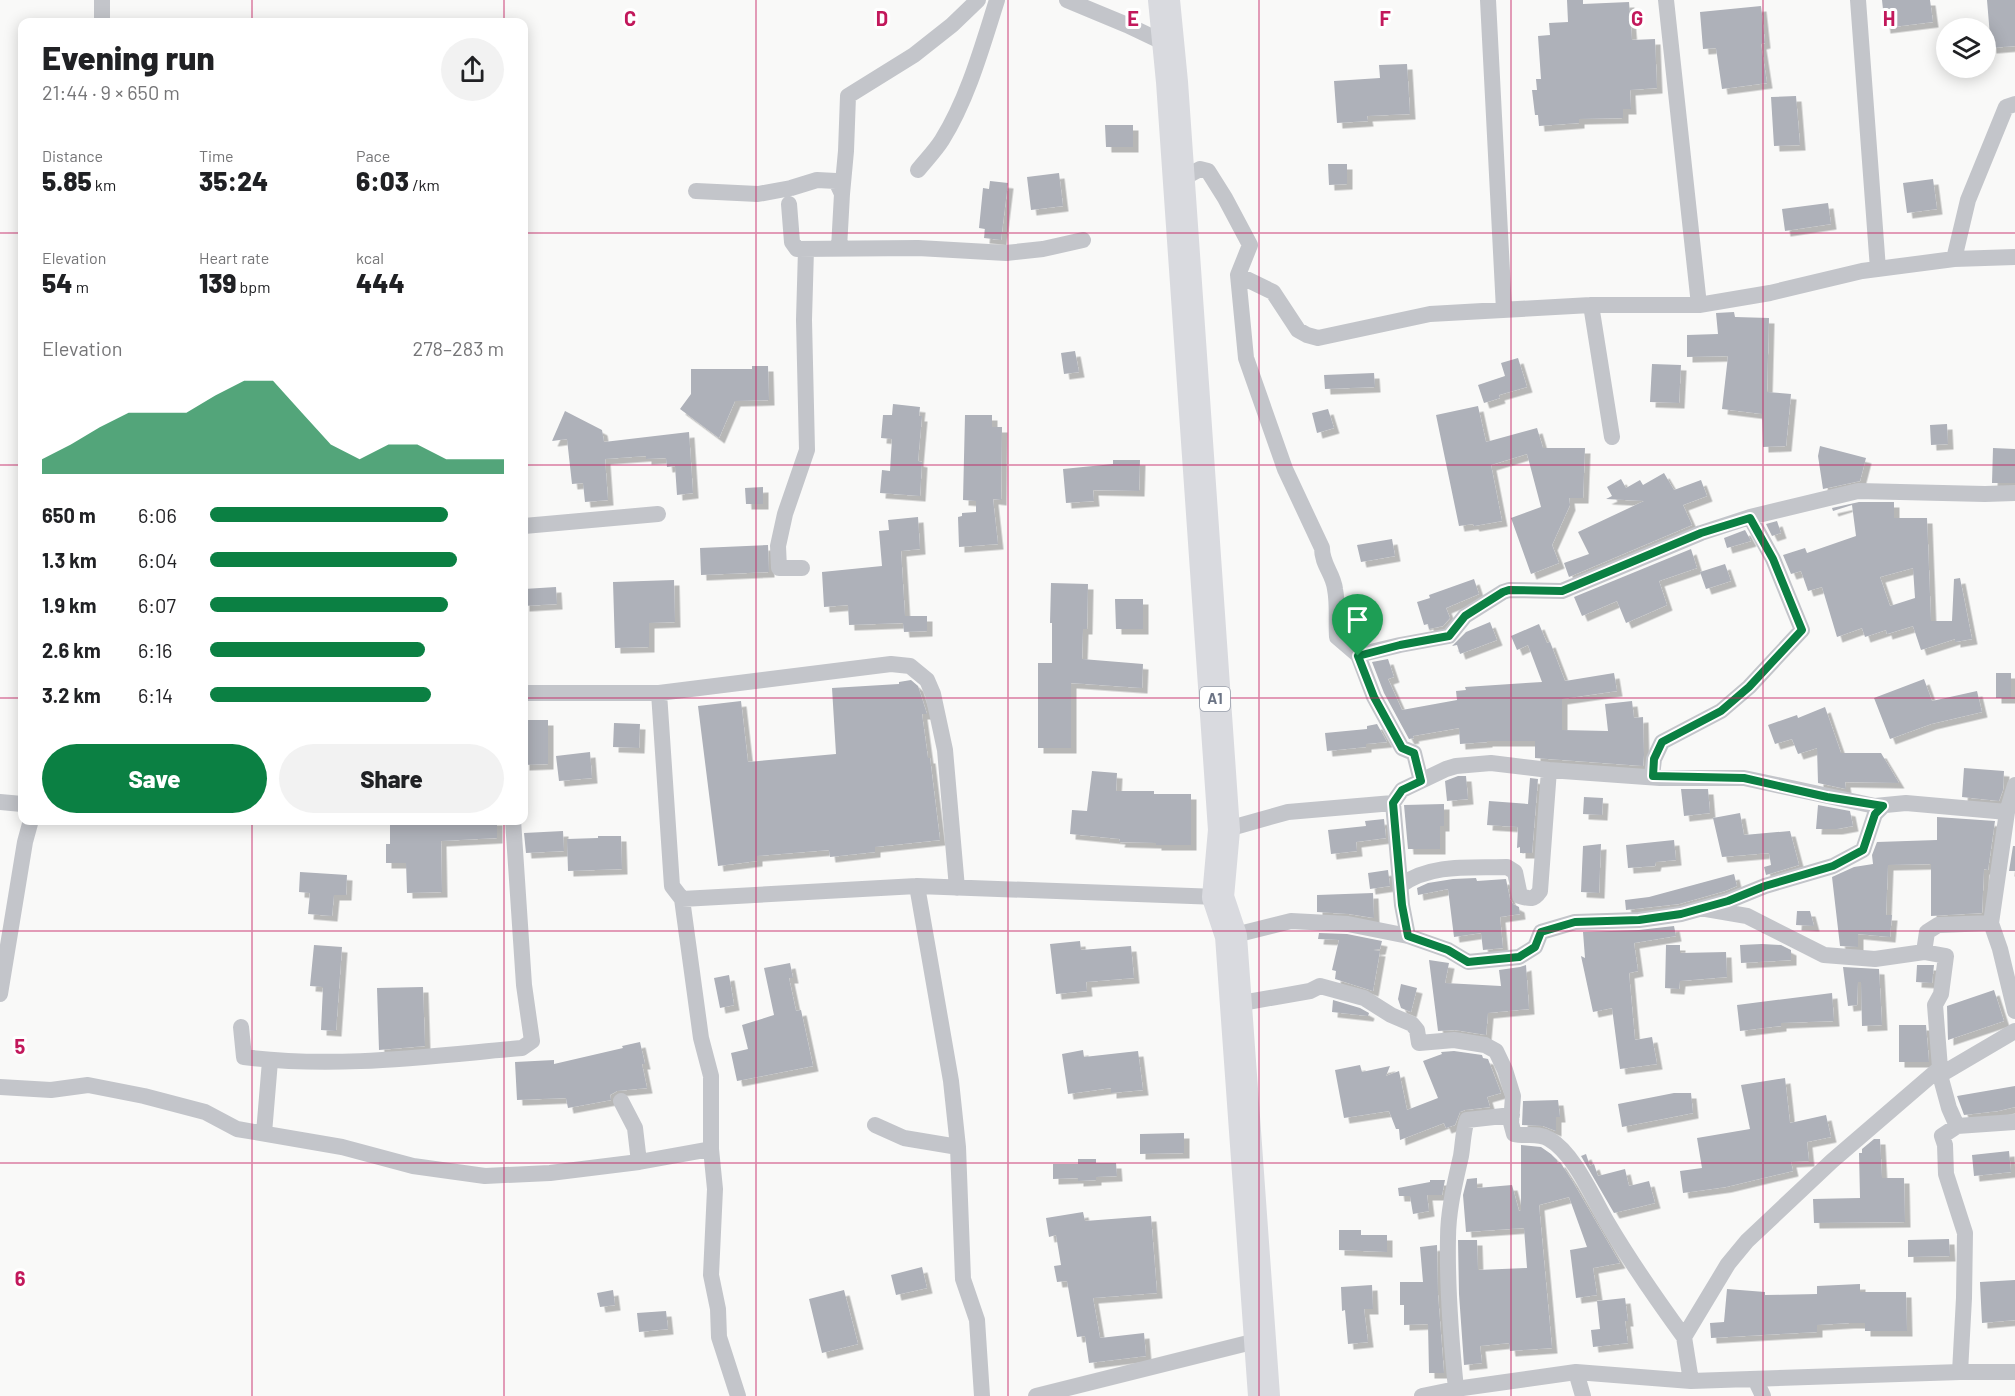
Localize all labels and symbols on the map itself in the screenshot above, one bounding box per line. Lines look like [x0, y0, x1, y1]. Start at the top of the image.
text: C [624, 6, 636, 30]
text: D [876, 6, 888, 30]
text: E [1127, 6, 1139, 30]
text: F [1379, 6, 1391, 30]
text: G [1631, 6, 1643, 30]
text: H [1883, 6, 1895, 30]
pin [1332, 594, 1383, 656]
road number: A1 [1200, 687, 1230, 711]
text: 5 [15, 1034, 26, 1058]
text: 6 [15, 1266, 26, 1290]

